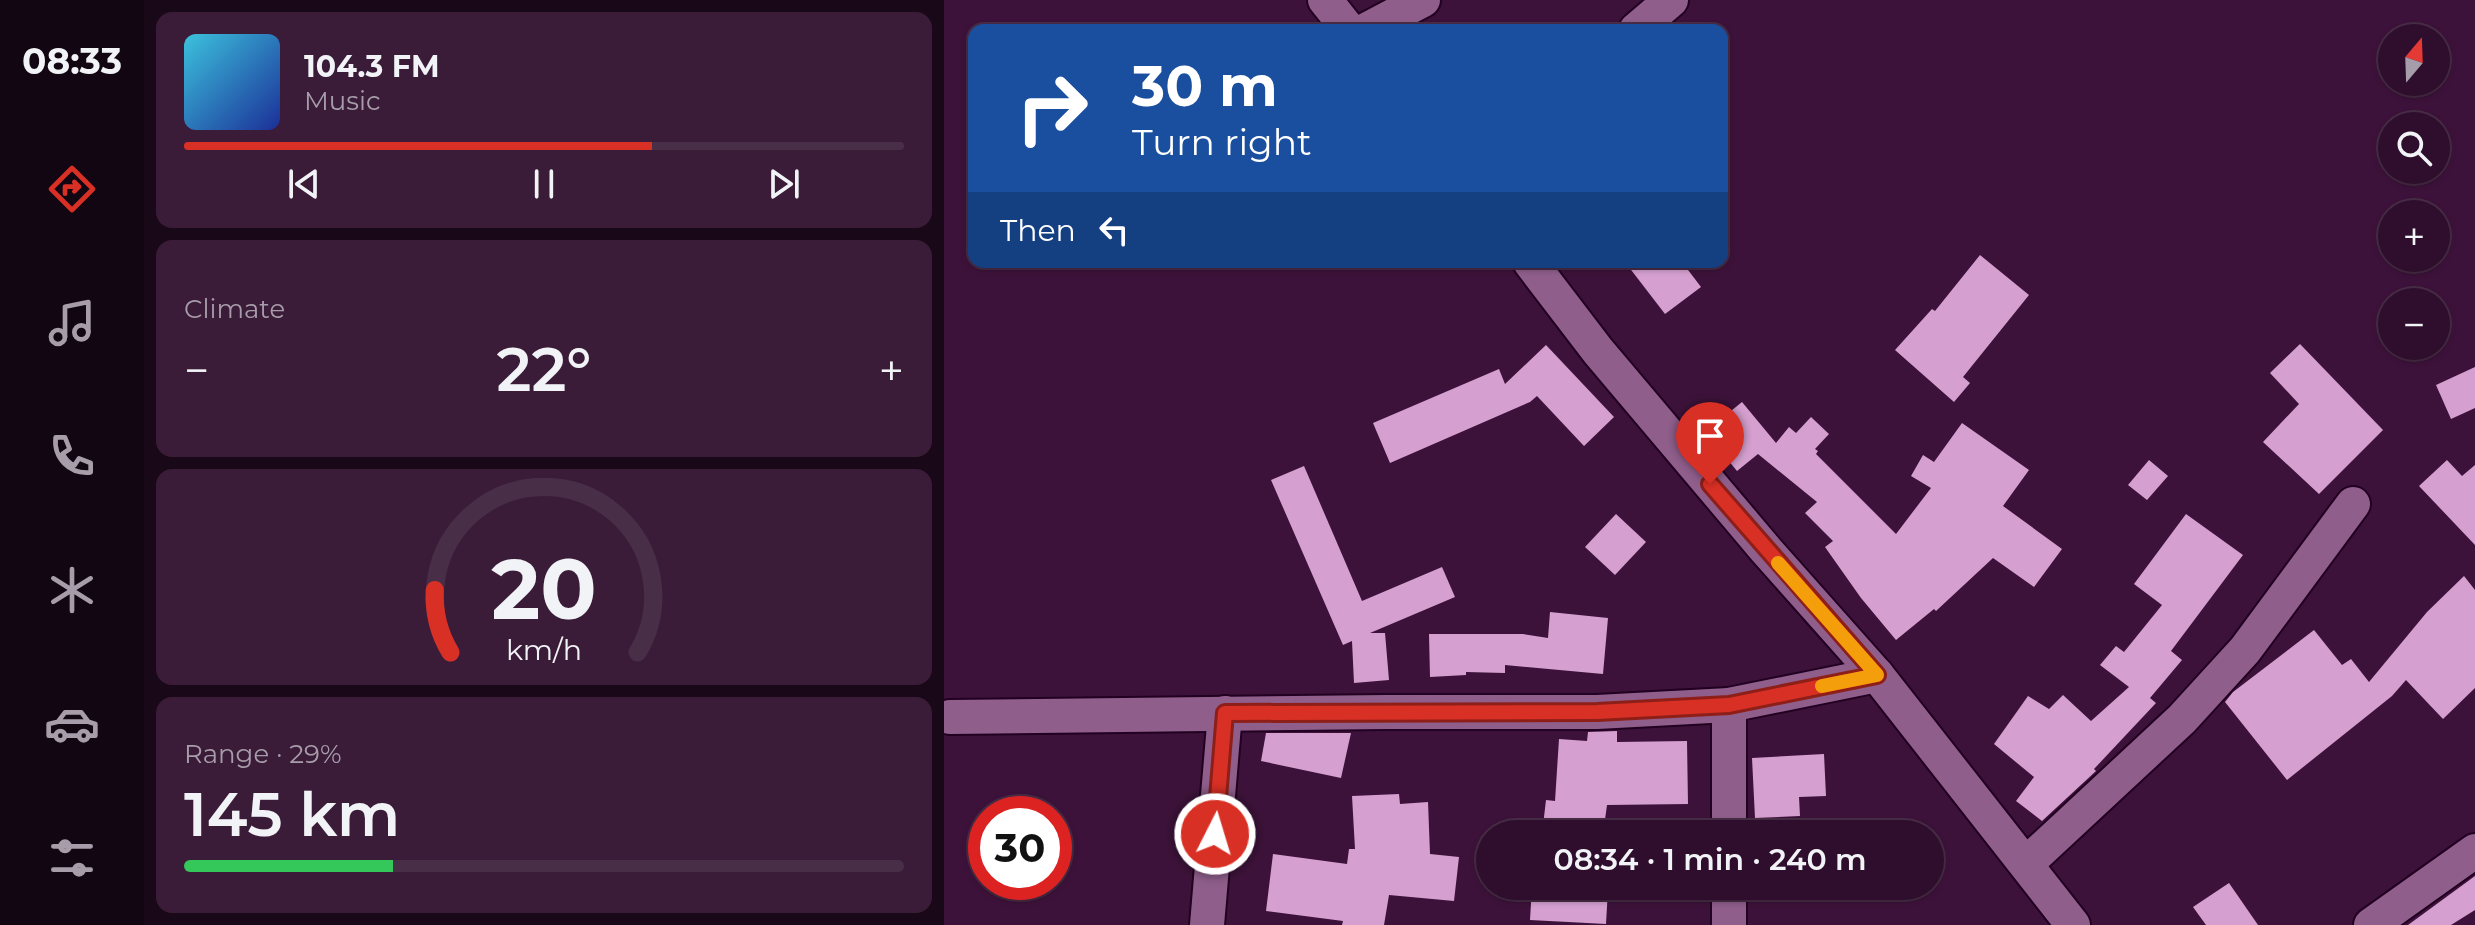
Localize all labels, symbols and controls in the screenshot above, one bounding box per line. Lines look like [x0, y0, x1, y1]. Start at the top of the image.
north arrow [2378, 24, 2450, 96]
map controls [2378, 24, 2450, 360]
text: 08:33 [22, 39, 122, 83]
text: 104.3 FM [304, 48, 440, 85]
text: 30 m [1132, 52, 1278, 120]
icon: right [1000, 56, 1104, 160]
text: Music [304, 85, 381, 117]
button: search [2378, 112, 2450, 184]
text: Turn right [1132, 120, 1312, 164]
icon: directions [44, 161, 100, 217]
icon: previous [282, 162, 326, 206]
icon: pause [522, 162, 566, 206]
icon: next [762, 162, 806, 206]
button: + [2378, 200, 2450, 272]
icon: left [1092, 208, 1136, 252]
text: Then [1000, 212, 1076, 249]
button: − [2378, 288, 2450, 360]
text: Climate [184, 293, 285, 325]
icon: music [44, 295, 100, 351]
text: 22° [497, 333, 591, 406]
text: − [184, 343, 209, 397]
text: + [879, 343, 904, 397]
pin [1676, 402, 1744, 484]
icon: arrive [1688, 414, 1732, 458]
icon: phone [44, 428, 100, 484]
text: 20 [491, 537, 597, 639]
icon: climate [44, 562, 100, 618]
text: km/h [506, 632, 582, 667]
icon: car [44, 696, 100, 752]
text: Range · 29% [184, 738, 341, 770]
text: 145 km [184, 778, 400, 851]
position arrow [1173, 792, 1257, 876]
speed limit sign: 30 [968, 796, 1072, 900]
icon: filters [44, 830, 100, 886]
text: 08:34 · 1 min · 240 m [1553, 841, 1867, 878]

